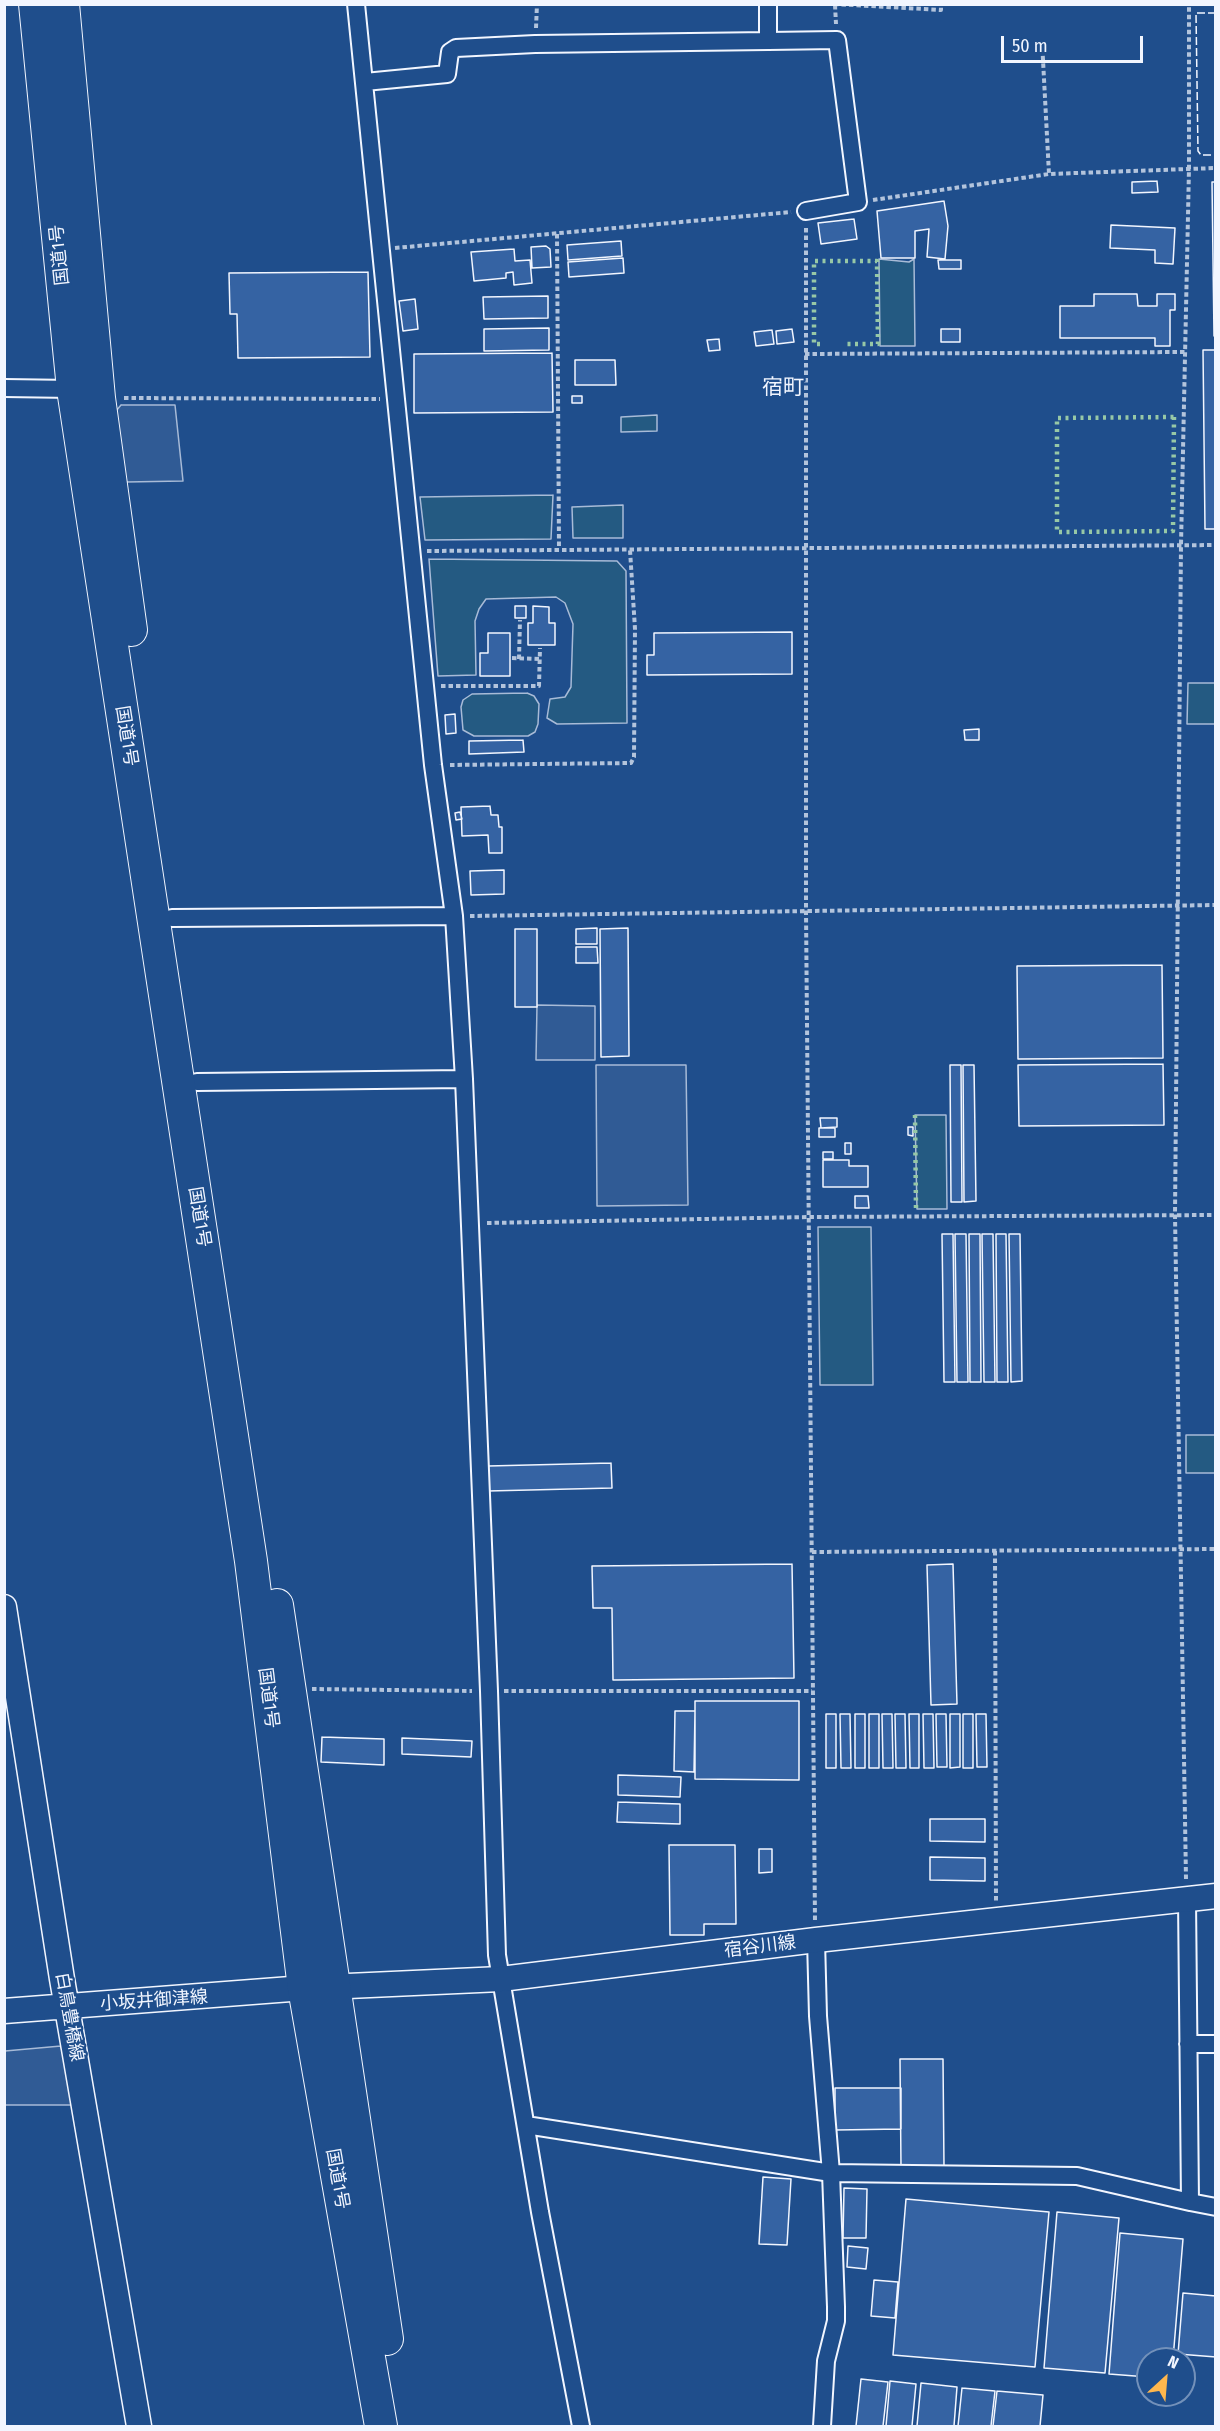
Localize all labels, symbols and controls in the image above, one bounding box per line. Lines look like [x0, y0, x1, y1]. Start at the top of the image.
scale bar [1004, 24, 1146, 62]
text: 50 m [1012, 35, 1048, 57]
street label: 国道1号 [46, 224, 74, 286]
district label: 宿町 [762, 375, 804, 401]
street label: 国道1号 [111, 704, 141, 768]
street label: 国道1号 [184, 1185, 214, 1249]
street label: 国道1号 [254, 1666, 282, 1730]
street label: 宿谷川線 [723, 1932, 797, 1962]
street label: 白鳥豊橋線 [51, 1971, 87, 2063]
street label: 小坂井御津線 [99, 1986, 209, 2016]
street label: 国道1号 [321, 2147, 353, 2211]
north arrow [1136, 2347, 1196, 2407]
text: N [1165, 2352, 1182, 2373]

